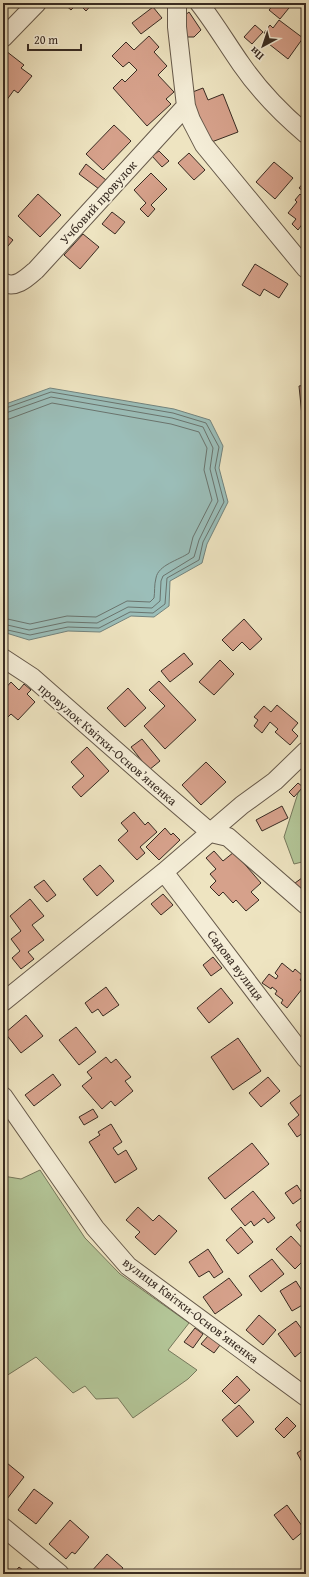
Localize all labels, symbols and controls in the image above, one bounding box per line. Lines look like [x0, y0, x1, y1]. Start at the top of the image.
scale bar [28, 26, 81, 52]
north arrow [243, 26, 283, 66]
text: 20 m [34, 31, 58, 48]
text: Пн [246, 43, 267, 64]
street label: Учбовий провулок [55, 156, 141, 249]
street label: провулок Квітки-Основʼяненка [34, 679, 182, 811]
street label: Садова вулиця [203, 926, 269, 1005]
street label: вулиця Квітки-Основ’яненка [119, 1253, 263, 1368]

